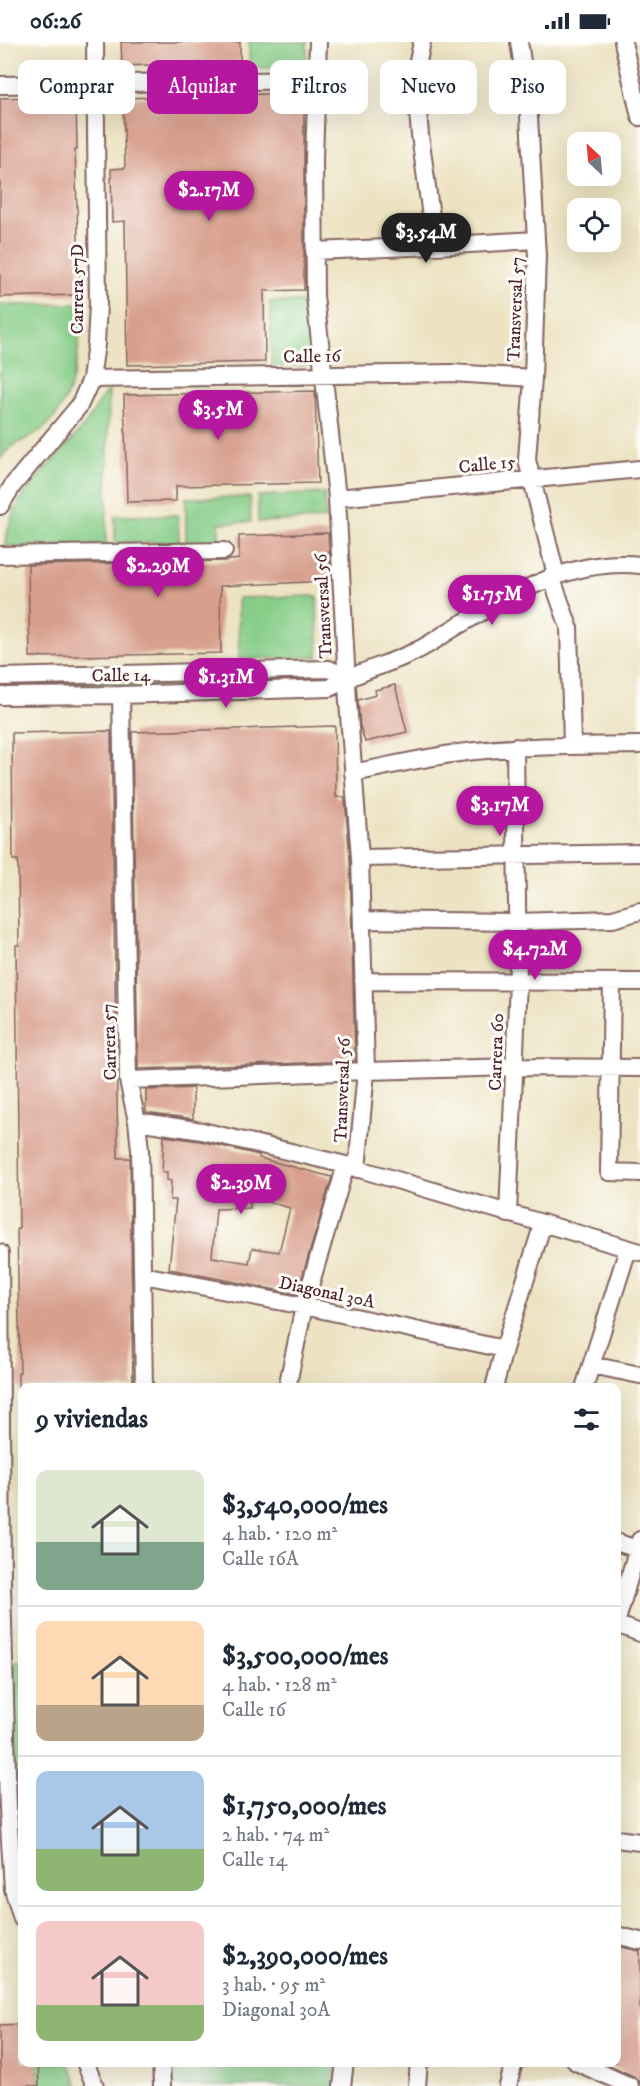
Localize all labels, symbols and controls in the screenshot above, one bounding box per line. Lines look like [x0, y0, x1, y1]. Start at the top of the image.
text: 06:26 [30, 8, 81, 35]
chip: Comprar [18, 60, 135, 114]
chip: Alquilar [147, 60, 258, 114]
chip: Filtros [270, 60, 368, 114]
chip: Nuevo [380, 60, 477, 114]
chip: Piso [489, 60, 566, 114]
north arrow [567, 132, 621, 186]
map controls [567, 132, 621, 252]
pin: $2.17M [160, 171, 258, 222]
text: $2.17M [178, 178, 240, 203]
button: locate [567, 198, 621, 252]
pin: $3.54M [377, 213, 475, 264]
text: $3.54M [395, 220, 457, 245]
street label: Carrera 57D [67, 244, 89, 334]
street label: Transversal 57 [503, 256, 529, 362]
street label: Calle 16 [283, 345, 342, 369]
pin: $3.5M [176, 390, 260, 441]
text: $3.5M [192, 397, 244, 422]
street label: Calle 15 [458, 451, 517, 479]
pin: $2.29M [109, 547, 207, 598]
street label: Transversal 56 [310, 552, 338, 659]
text: $2.29M [126, 554, 190, 579]
pin: $1.75M [443, 575, 541, 626]
text: $1.75M [462, 582, 522, 607]
pin: $1.31M [177, 658, 275, 709]
street label: Calle 14 [92, 664, 151, 688]
text: $1.31M [198, 665, 254, 690]
pin: $3.17M [451, 786, 549, 837]
text: $3.17M [470, 793, 530, 818]
pin: $4.72M [486, 930, 584, 981]
text: $4.72M [502, 937, 568, 962]
street label: Carrera 57 [98, 1003, 122, 1081]
street label: Carrera 60 [485, 1013, 509, 1091]
street label: Transversal 56 [330, 1037, 356, 1143]
pin: $2.39M [192, 1164, 290, 1215]
text: $2.39M [210, 1171, 272, 1196]
street label: Diagonal 30A [277, 1272, 377, 1314]
text: 9 viviendas [36, 1403, 148, 1436]
icon: filters [570, 1403, 603, 1436]
text: $3,540,000/mes [222, 1489, 388, 1522]
icon: home [84, 1494, 156, 1566]
text: 4 hab. · 120 m² [222, 1522, 337, 1547]
text: Calle 16A [222, 1547, 299, 1572]
text: $3,500,000/mes [222, 1640, 388, 1673]
icon: home [84, 1645, 156, 1717]
text: 4 hab. · 128 m² [222, 1673, 337, 1698]
text: Calle 16 [222, 1698, 286, 1723]
text: $1,750,000/mes [222, 1790, 387, 1823]
icon: home [84, 1795, 156, 1867]
text: 2 hab. · 74 m² [222, 1823, 330, 1848]
text: Calle 14 [222, 1848, 287, 1873]
text: $2,390,000/mes [222, 1940, 388, 1973]
icon: home [84, 1945, 156, 2017]
text: 3 hab. · 95 m² [222, 1973, 325, 1998]
text: Diagonal 30A [222, 1998, 330, 2023]

